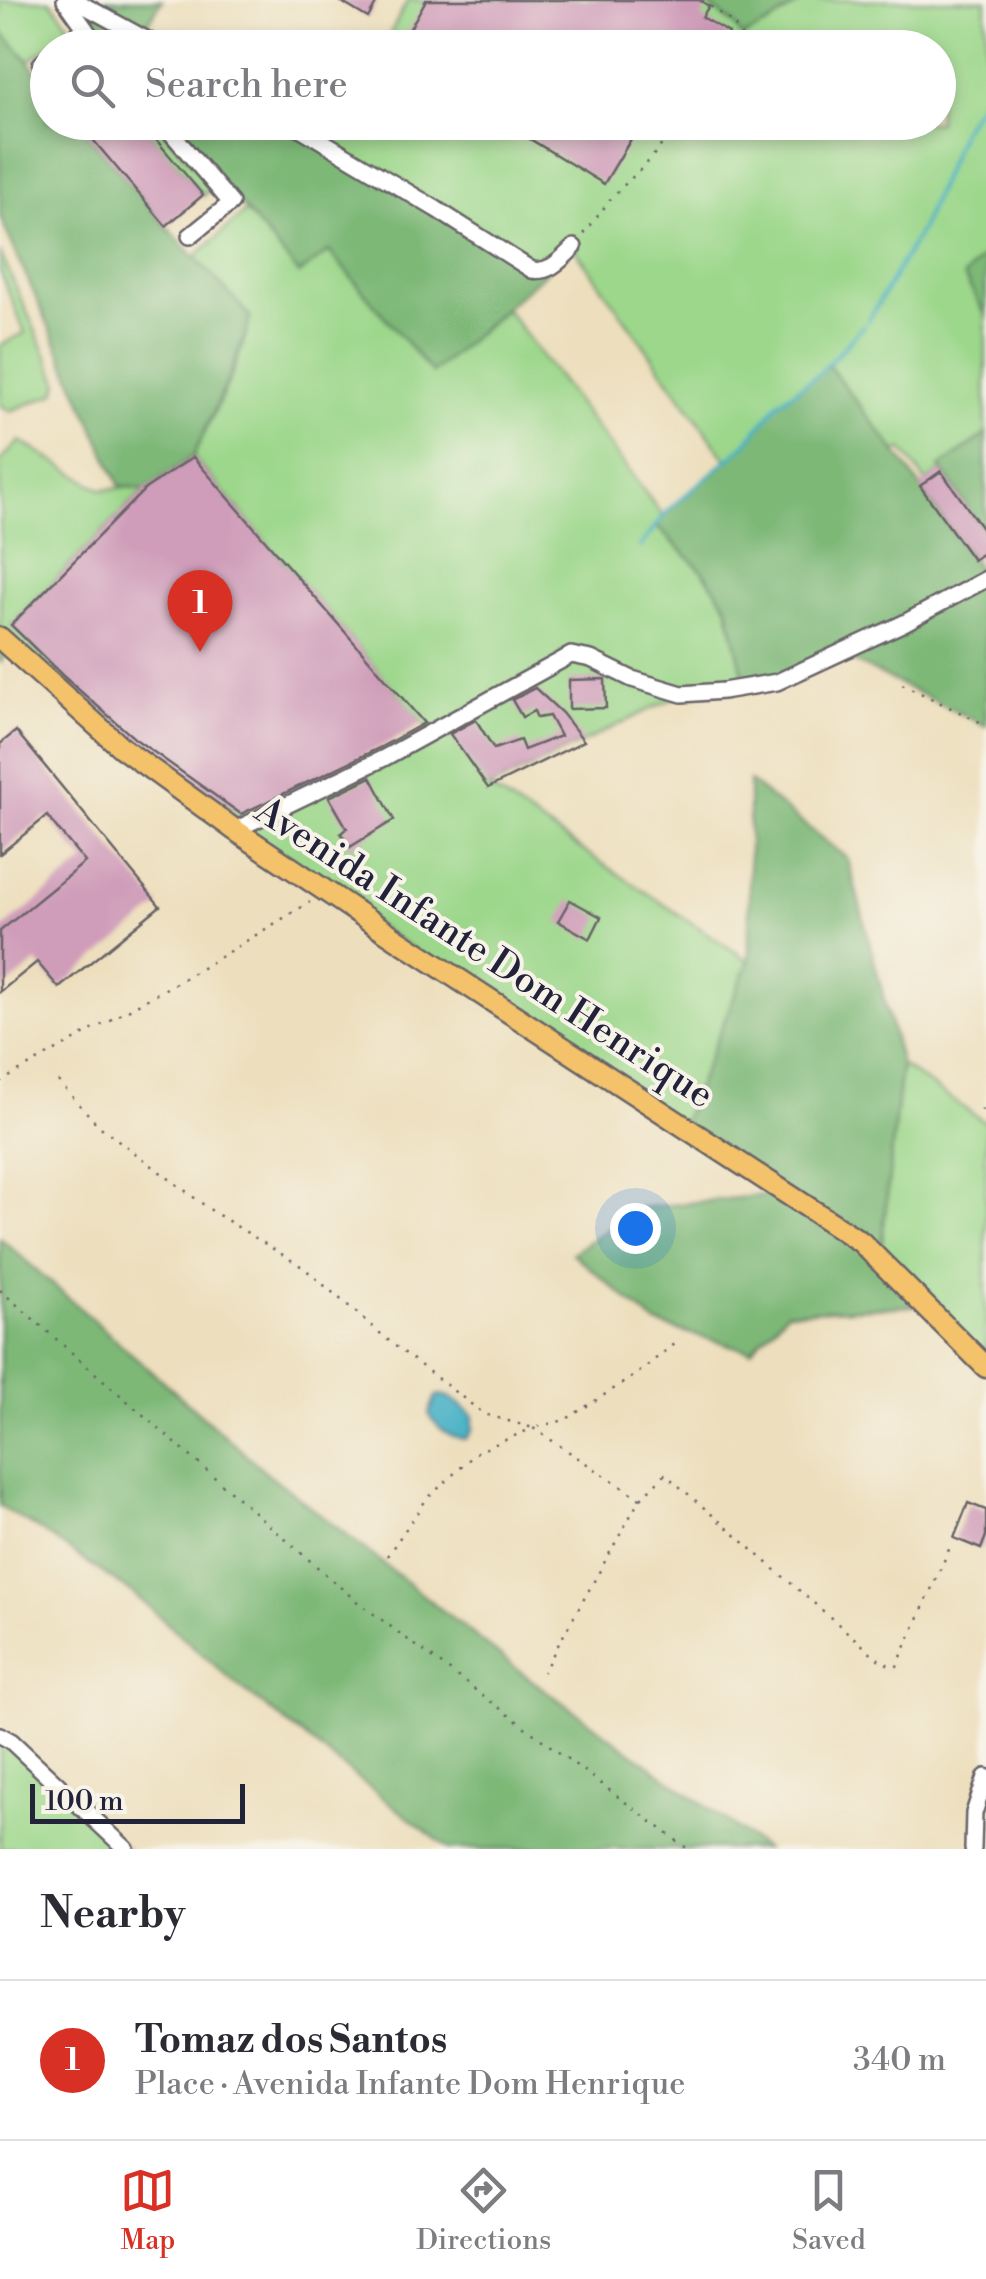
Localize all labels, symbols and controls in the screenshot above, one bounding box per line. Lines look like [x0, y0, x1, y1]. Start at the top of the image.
search box [30, 30, 956, 140]
icon: search [65, 58, 120, 113]
text: Search here [145, 62, 348, 109]
pin: 1 [168, 570, 232, 652]
street label: Avenida Infante Dom Henrique [245, 787, 722, 1119]
your location [610, 1203, 661, 1254]
scale bar [30, 1779, 245, 1824]
text: 100 m [45, 1784, 124, 1819]
text: Nearby [40, 1888, 185, 1941]
text: Tomaz dos Santos [135, 2017, 447, 2064]
text: 1 [65, 2040, 80, 2080]
text: 340 m [853, 2040, 946, 2080]
text: Place · Avenida Infante Dom Henrique [135, 2064, 685, 2104]
tab: Map [120, 2163, 175, 2258]
tab: Directions [416, 2163, 551, 2258]
tab: Saved [792, 2163, 866, 2258]

